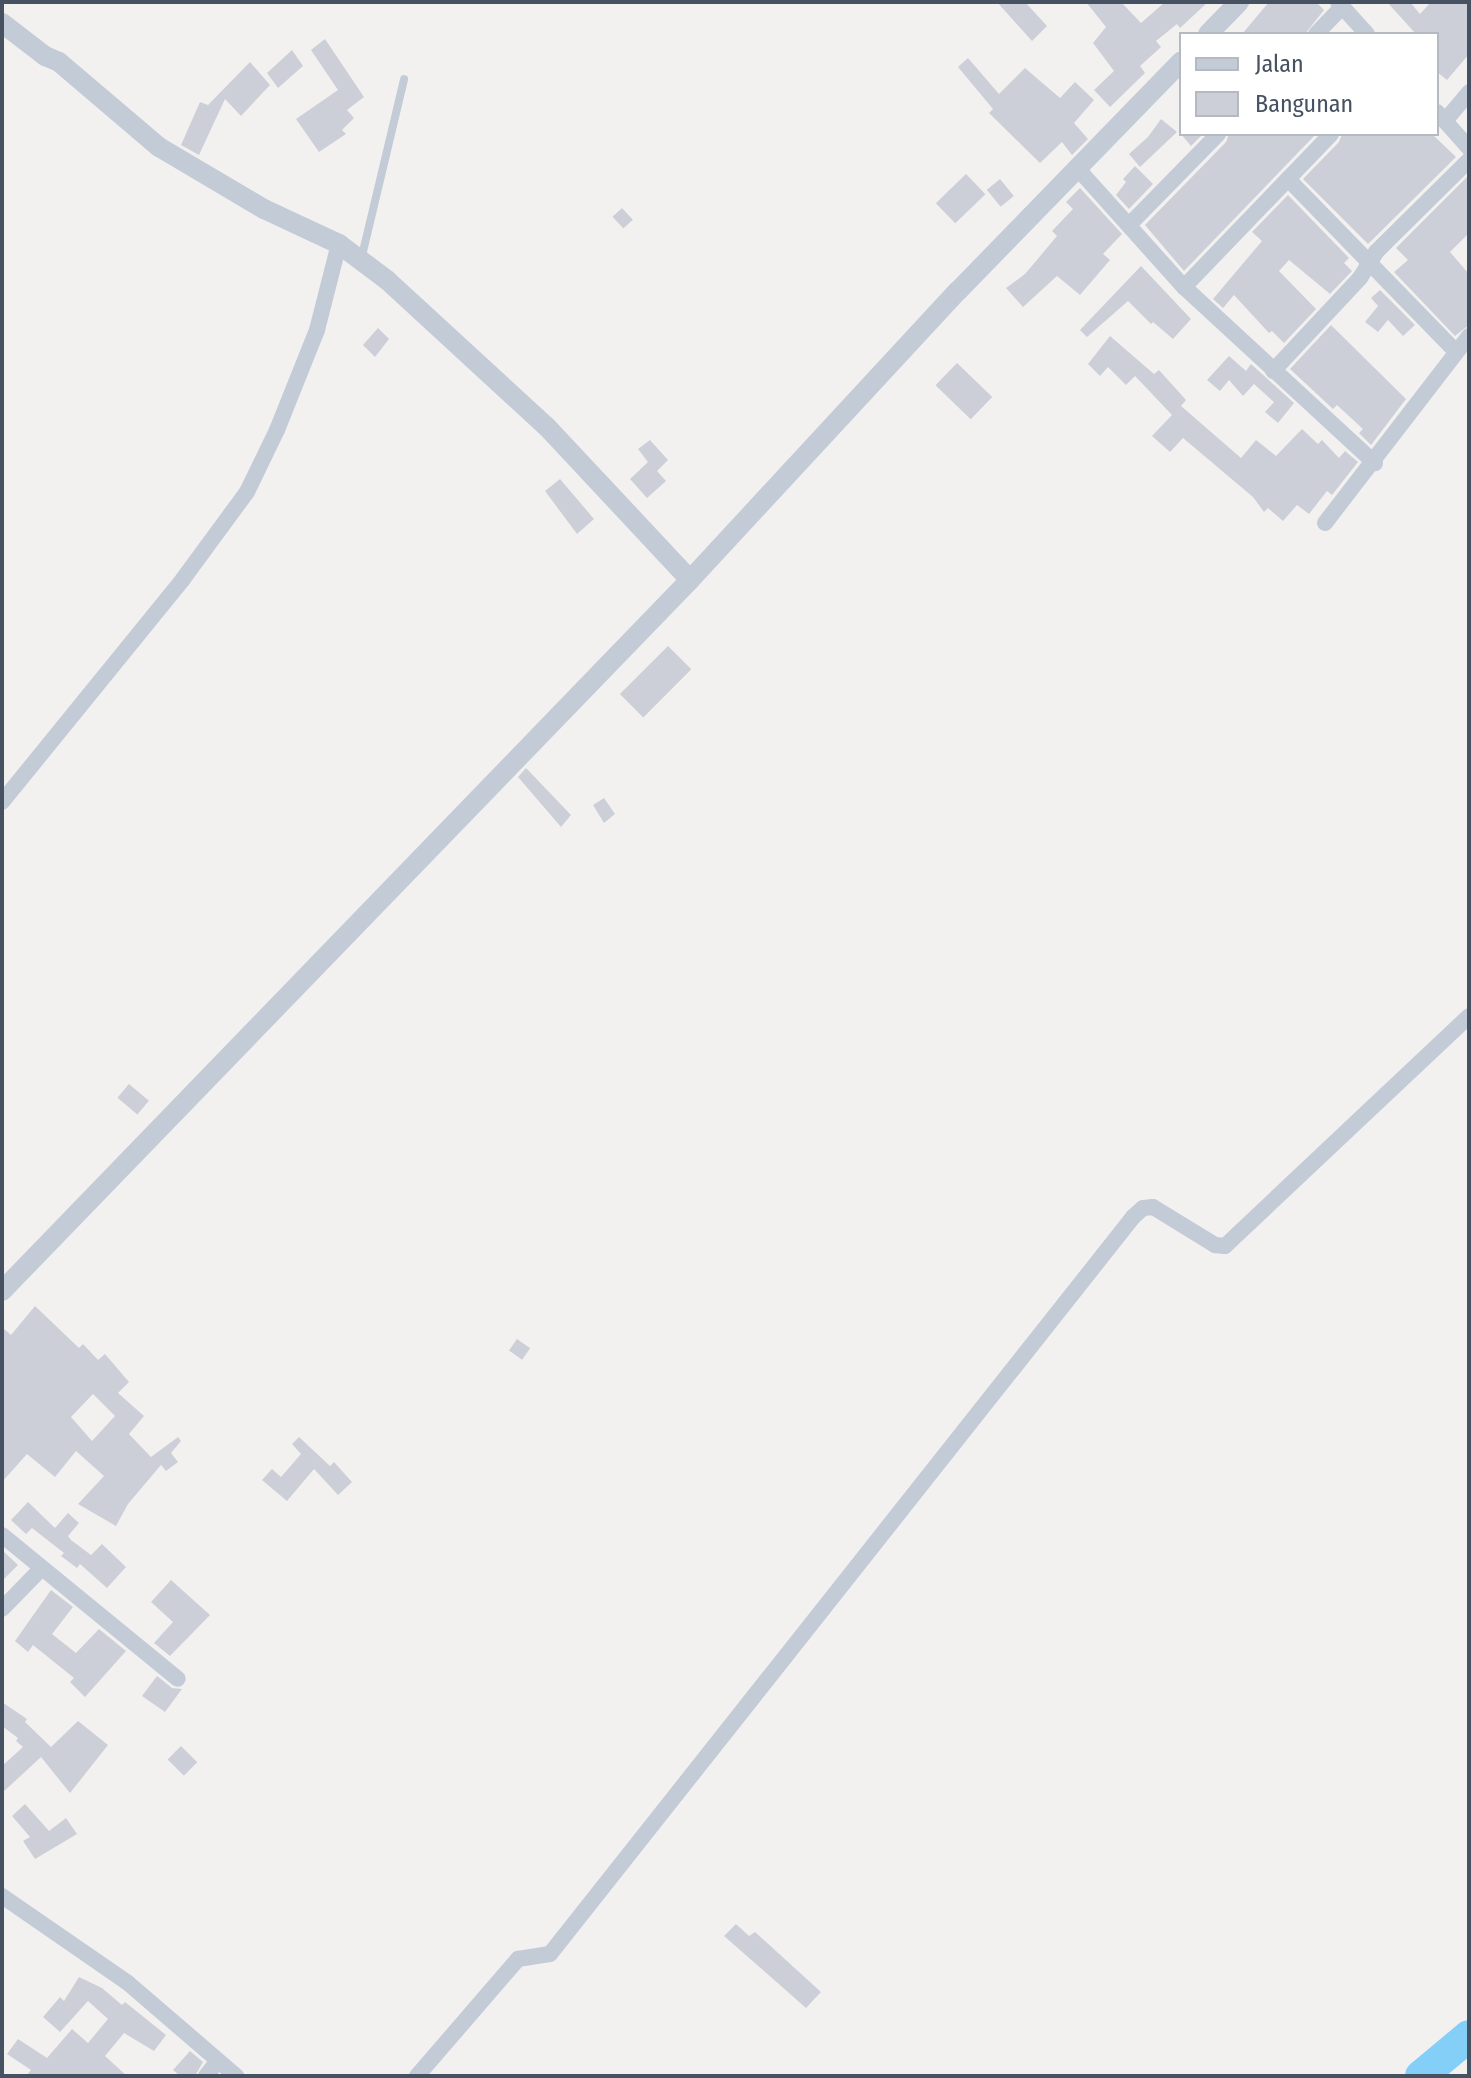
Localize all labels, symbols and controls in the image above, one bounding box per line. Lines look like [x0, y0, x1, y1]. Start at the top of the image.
legend [1179, 32, 1439, 136]
text: Jalan [1255, 50, 1304, 78]
text: Bangunan [1255, 90, 1353, 118]

